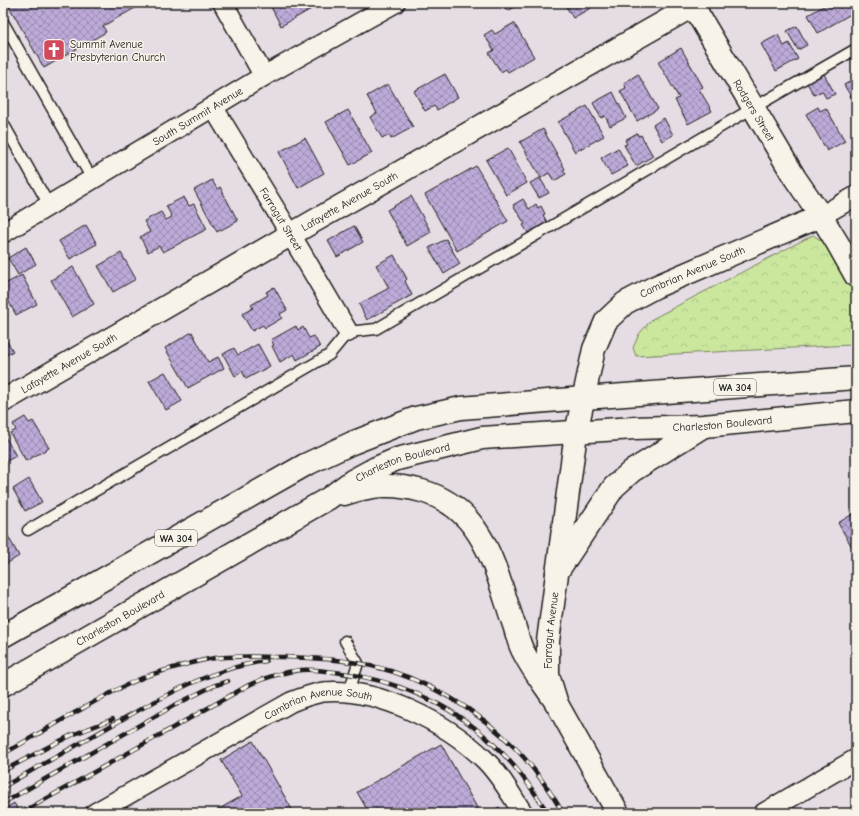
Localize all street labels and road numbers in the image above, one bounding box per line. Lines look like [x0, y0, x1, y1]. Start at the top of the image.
street label: Rodgers Street [730, 77, 777, 144]
street label: South Summit Avenue [150, 84, 246, 149]
street label: Lafayette Avenue South [299, 169, 400, 234]
street label: Farragut Street [257, 185, 305, 254]
street label: Cambrian Avenue South [638, 243, 747, 301]
street label: Lafayette Avenue South [19, 330, 119, 396]
road number: WA 304 [714, 379, 756, 395]
street label: Charleston Boulevard [672, 413, 773, 434]
street label: Charleston Boulevard [353, 440, 452, 485]
road number: WA 304 [155, 530, 197, 546]
street label: Charleston Boulevard [74, 588, 167, 649]
street label: Farragut Avenue [542, 591, 562, 669]
street label: Cambrian Avenue South [262, 686, 374, 723]

